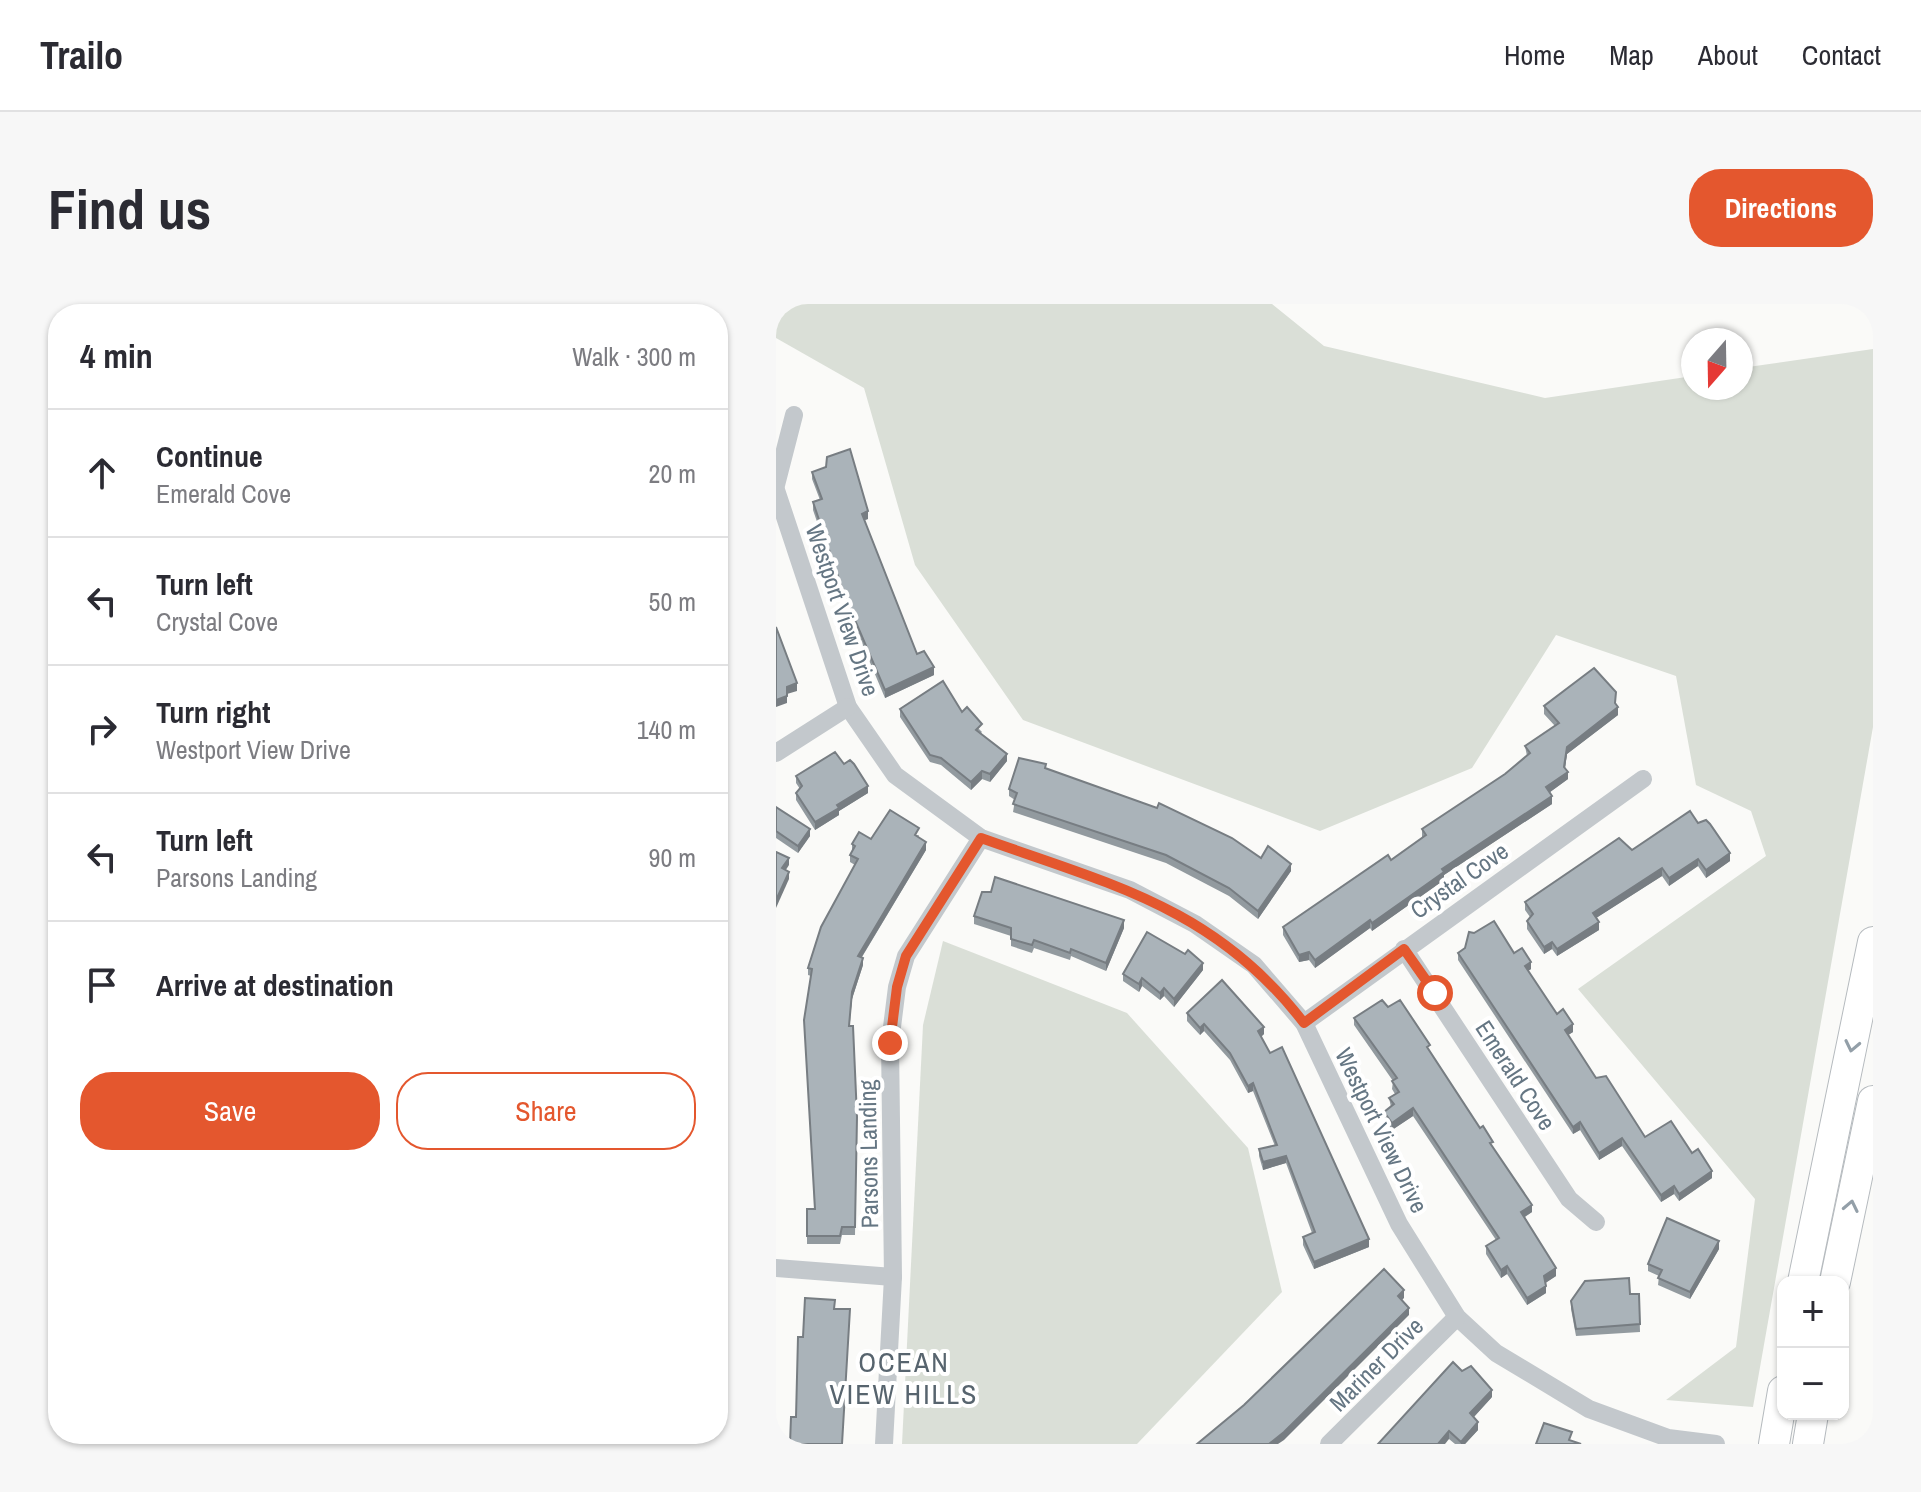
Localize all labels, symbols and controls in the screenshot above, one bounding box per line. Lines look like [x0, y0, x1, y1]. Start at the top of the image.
text: Trailo [40, 30, 123, 81]
text: Home [1504, 36, 1565, 74]
text: Map [1609, 36, 1654, 74]
text: About [1698, 36, 1758, 74]
text: Contact [1802, 36, 1881, 74]
button: Directions [1689, 169, 1873, 247]
text: Find us [48, 171, 211, 246]
north arrow [1681, 328, 1753, 400]
text: 4 min [80, 333, 153, 379]
text: Walk · 300 m [572, 339, 696, 374]
text: Continue [156, 436, 263, 476]
icon: ahead [80, 451, 124, 495]
text: 20 m [649, 456, 696, 491]
text: Emerald Cove [156, 476, 291, 511]
street label: Westport View Drive [799, 520, 887, 700]
text: Turn left [156, 564, 253, 604]
icon: left [80, 579, 124, 623]
text: 50 m [649, 584, 696, 619]
text: Crystal Cove [156, 604, 278, 639]
text: Turn right [156, 692, 270, 732]
icon: right [80, 707, 124, 751]
text: 140 m [637, 712, 696, 747]
text: Westport View Drive [156, 732, 351, 767]
text: Turn left [156, 820, 253, 860]
icon: left [80, 835, 124, 879]
street label: Crystal Cove [1404, 835, 1514, 925]
text: 90 m [649, 840, 696, 875]
text: Parsons Landing [156, 860, 317, 895]
icon: arrive [80, 963, 124, 1007]
text: Arrive at destination [156, 965, 394, 1005]
route start [1417, 975, 1453, 1011]
street label: Emerald Cove [1469, 1014, 1563, 1136]
route end [872, 1025, 908, 1061]
one-way arrow [1844, 1038, 1861, 1052]
street label: Westport View Drive [1328, 1042, 1436, 1218]
button: Save [80, 1072, 380, 1150]
button: Share [396, 1072, 696, 1150]
street label: Parsons Landing [851, 1079, 885, 1229]
one-way arrow [1842, 1199, 1859, 1213]
map controls [1777, 1276, 1849, 1420]
button: + [1777, 1276, 1849, 1348]
street label: Mariner Drive [1322, 1310, 1430, 1418]
district label: OCEAN VIEW HILLS [830, 1343, 978, 1413]
button: − [1777, 1348, 1849, 1420]

